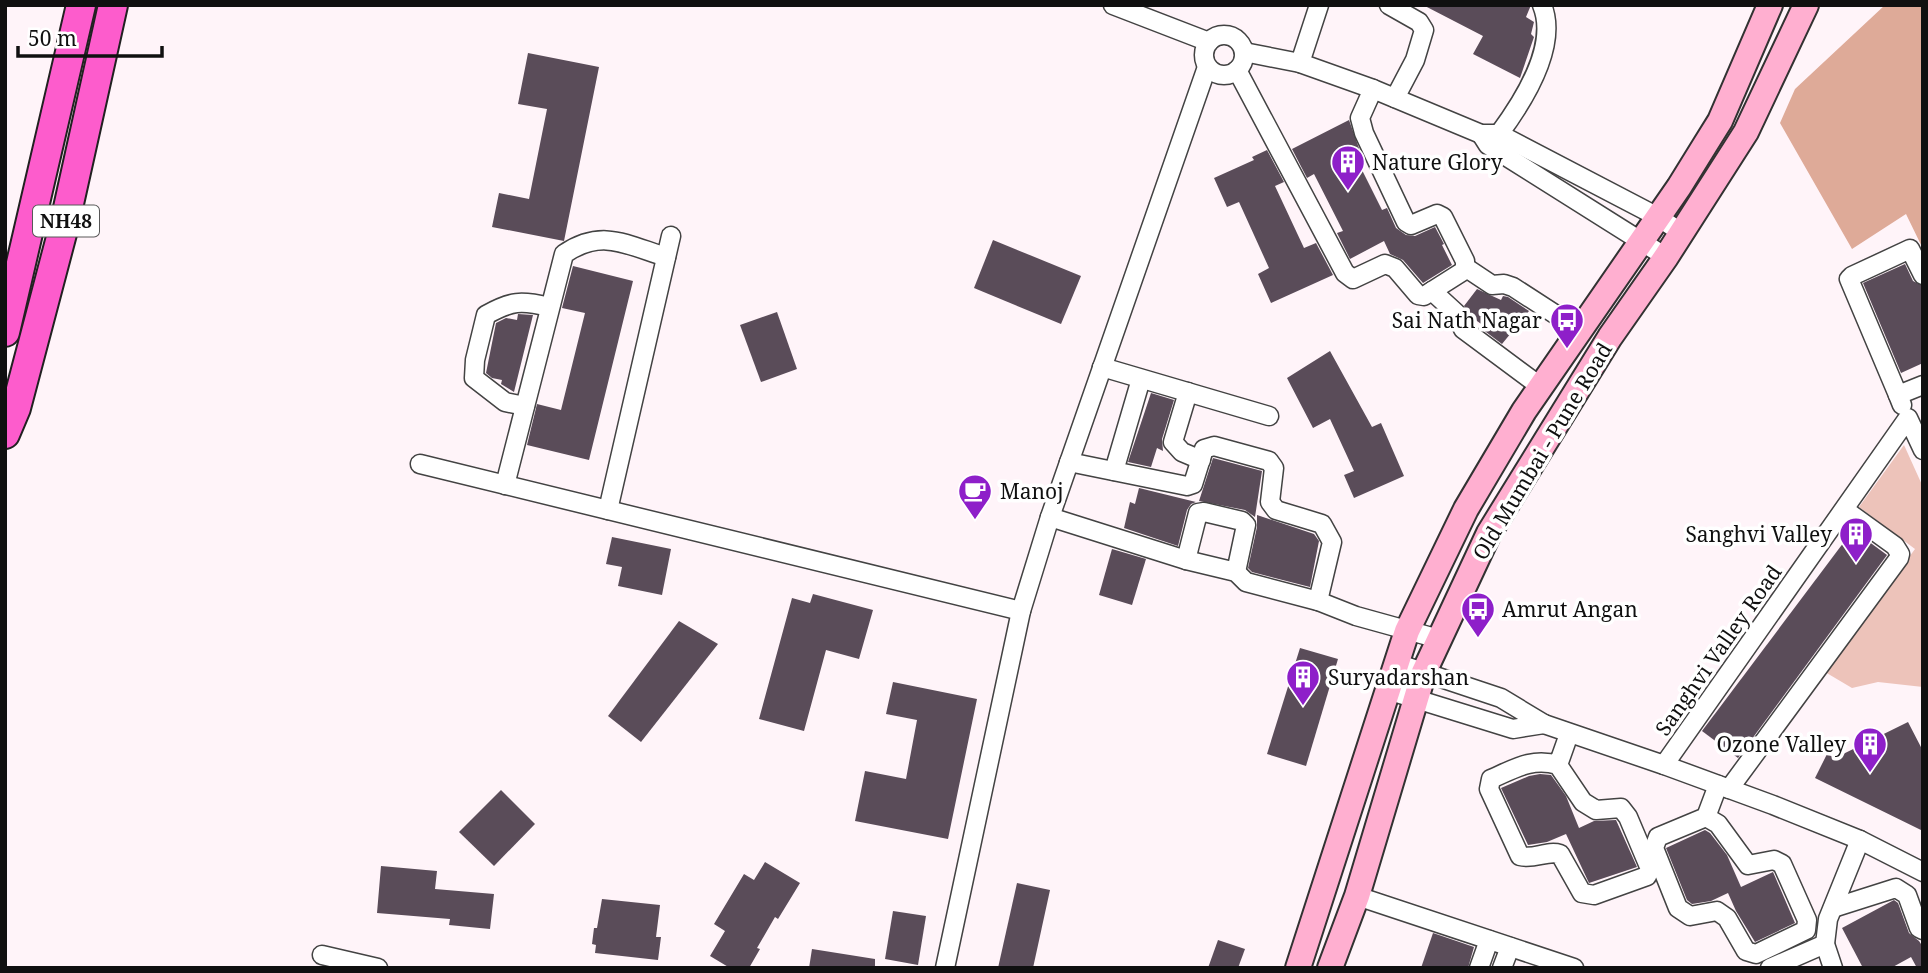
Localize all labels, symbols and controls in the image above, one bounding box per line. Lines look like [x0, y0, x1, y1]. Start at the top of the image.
scale bar [18, 14, 161, 58]
text: 50 m [28, 24, 77, 52]
building icon: Nature Glory [1329, 143, 1367, 192]
place label: Nature Glory [1372, 148, 1503, 176]
road number: NH48 [33, 206, 99, 236]
bus stop icon: Sai Nath Nagar [1548, 301, 1586, 350]
place label: Sai Nath Nagar [1392, 306, 1542, 334]
street label: Old Mumbai - Pune Road [1466, 337, 1618, 565]
cafe icon: Manoj [956, 472, 994, 521]
place label: Manoj [1000, 477, 1063, 505]
building icon: Sanghvi Valley [1837, 515, 1875, 564]
place label: Sanghvi Valley [1685, 520, 1832, 548]
street label: Sanghvi Valley Road [1648, 559, 1788, 741]
bus stop icon: Amrut Angan [1459, 590, 1497, 639]
place label: Amrut Angan [1502, 595, 1638, 623]
building icon: Suryadarshan [1284, 658, 1322, 707]
place label: Suryadarshan [1328, 663, 1469, 691]
building icon: Ozone Valley [1851, 725, 1889, 774]
place label: Ozone Valley [1716, 730, 1846, 758]

